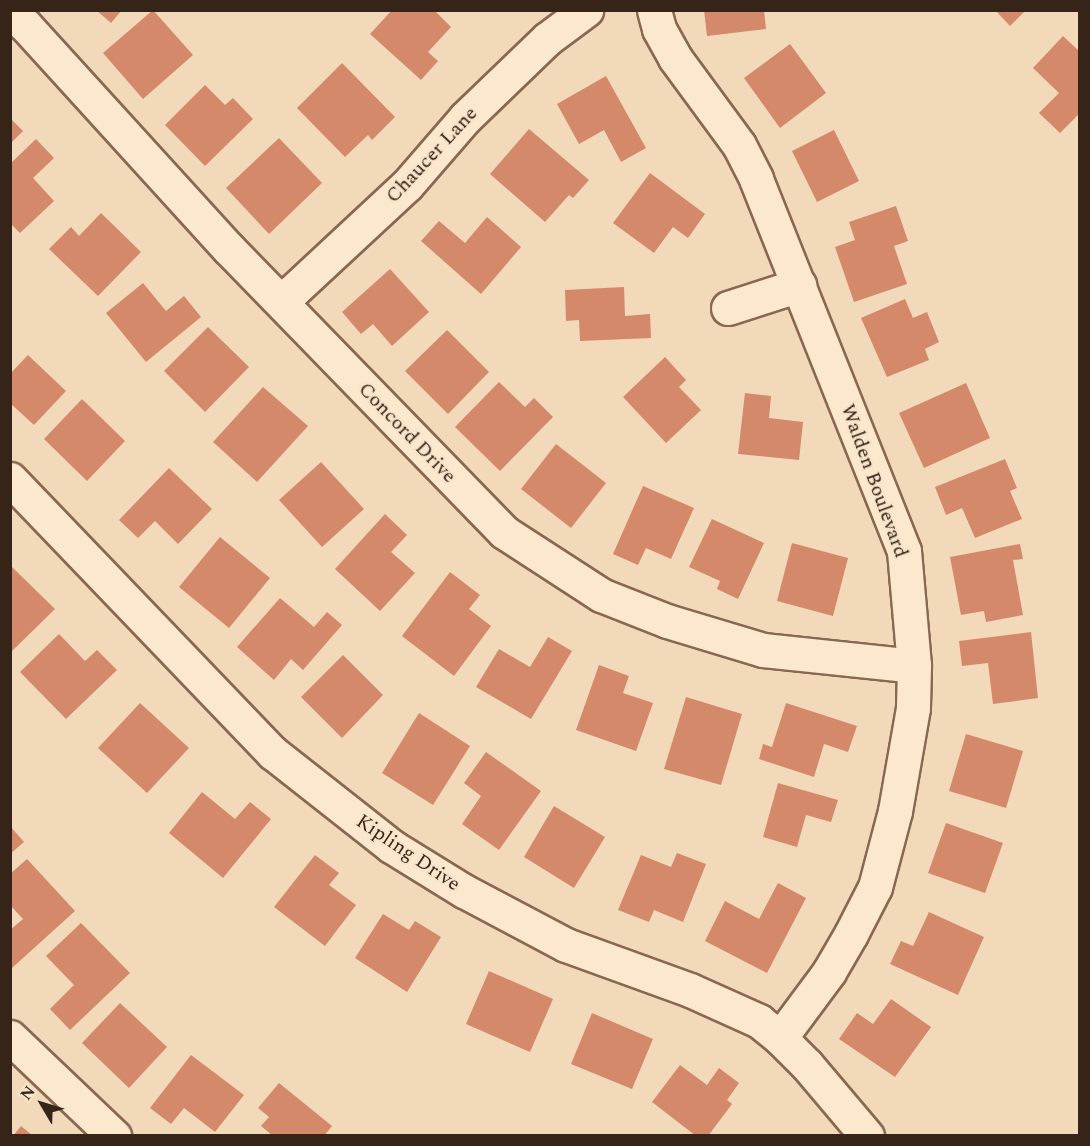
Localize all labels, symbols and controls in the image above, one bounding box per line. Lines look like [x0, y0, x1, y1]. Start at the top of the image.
street label: Chaucer Lane [381, 102, 483, 208]
street label: Concord Drive [353, 378, 461, 488]
street label: Walden Boulevard [835, 401, 913, 561]
street label: Kipling Drive [351, 809, 465, 897]
north arrow [12, 1074, 72, 1134]
text: N [14, 1080, 41, 1105]

